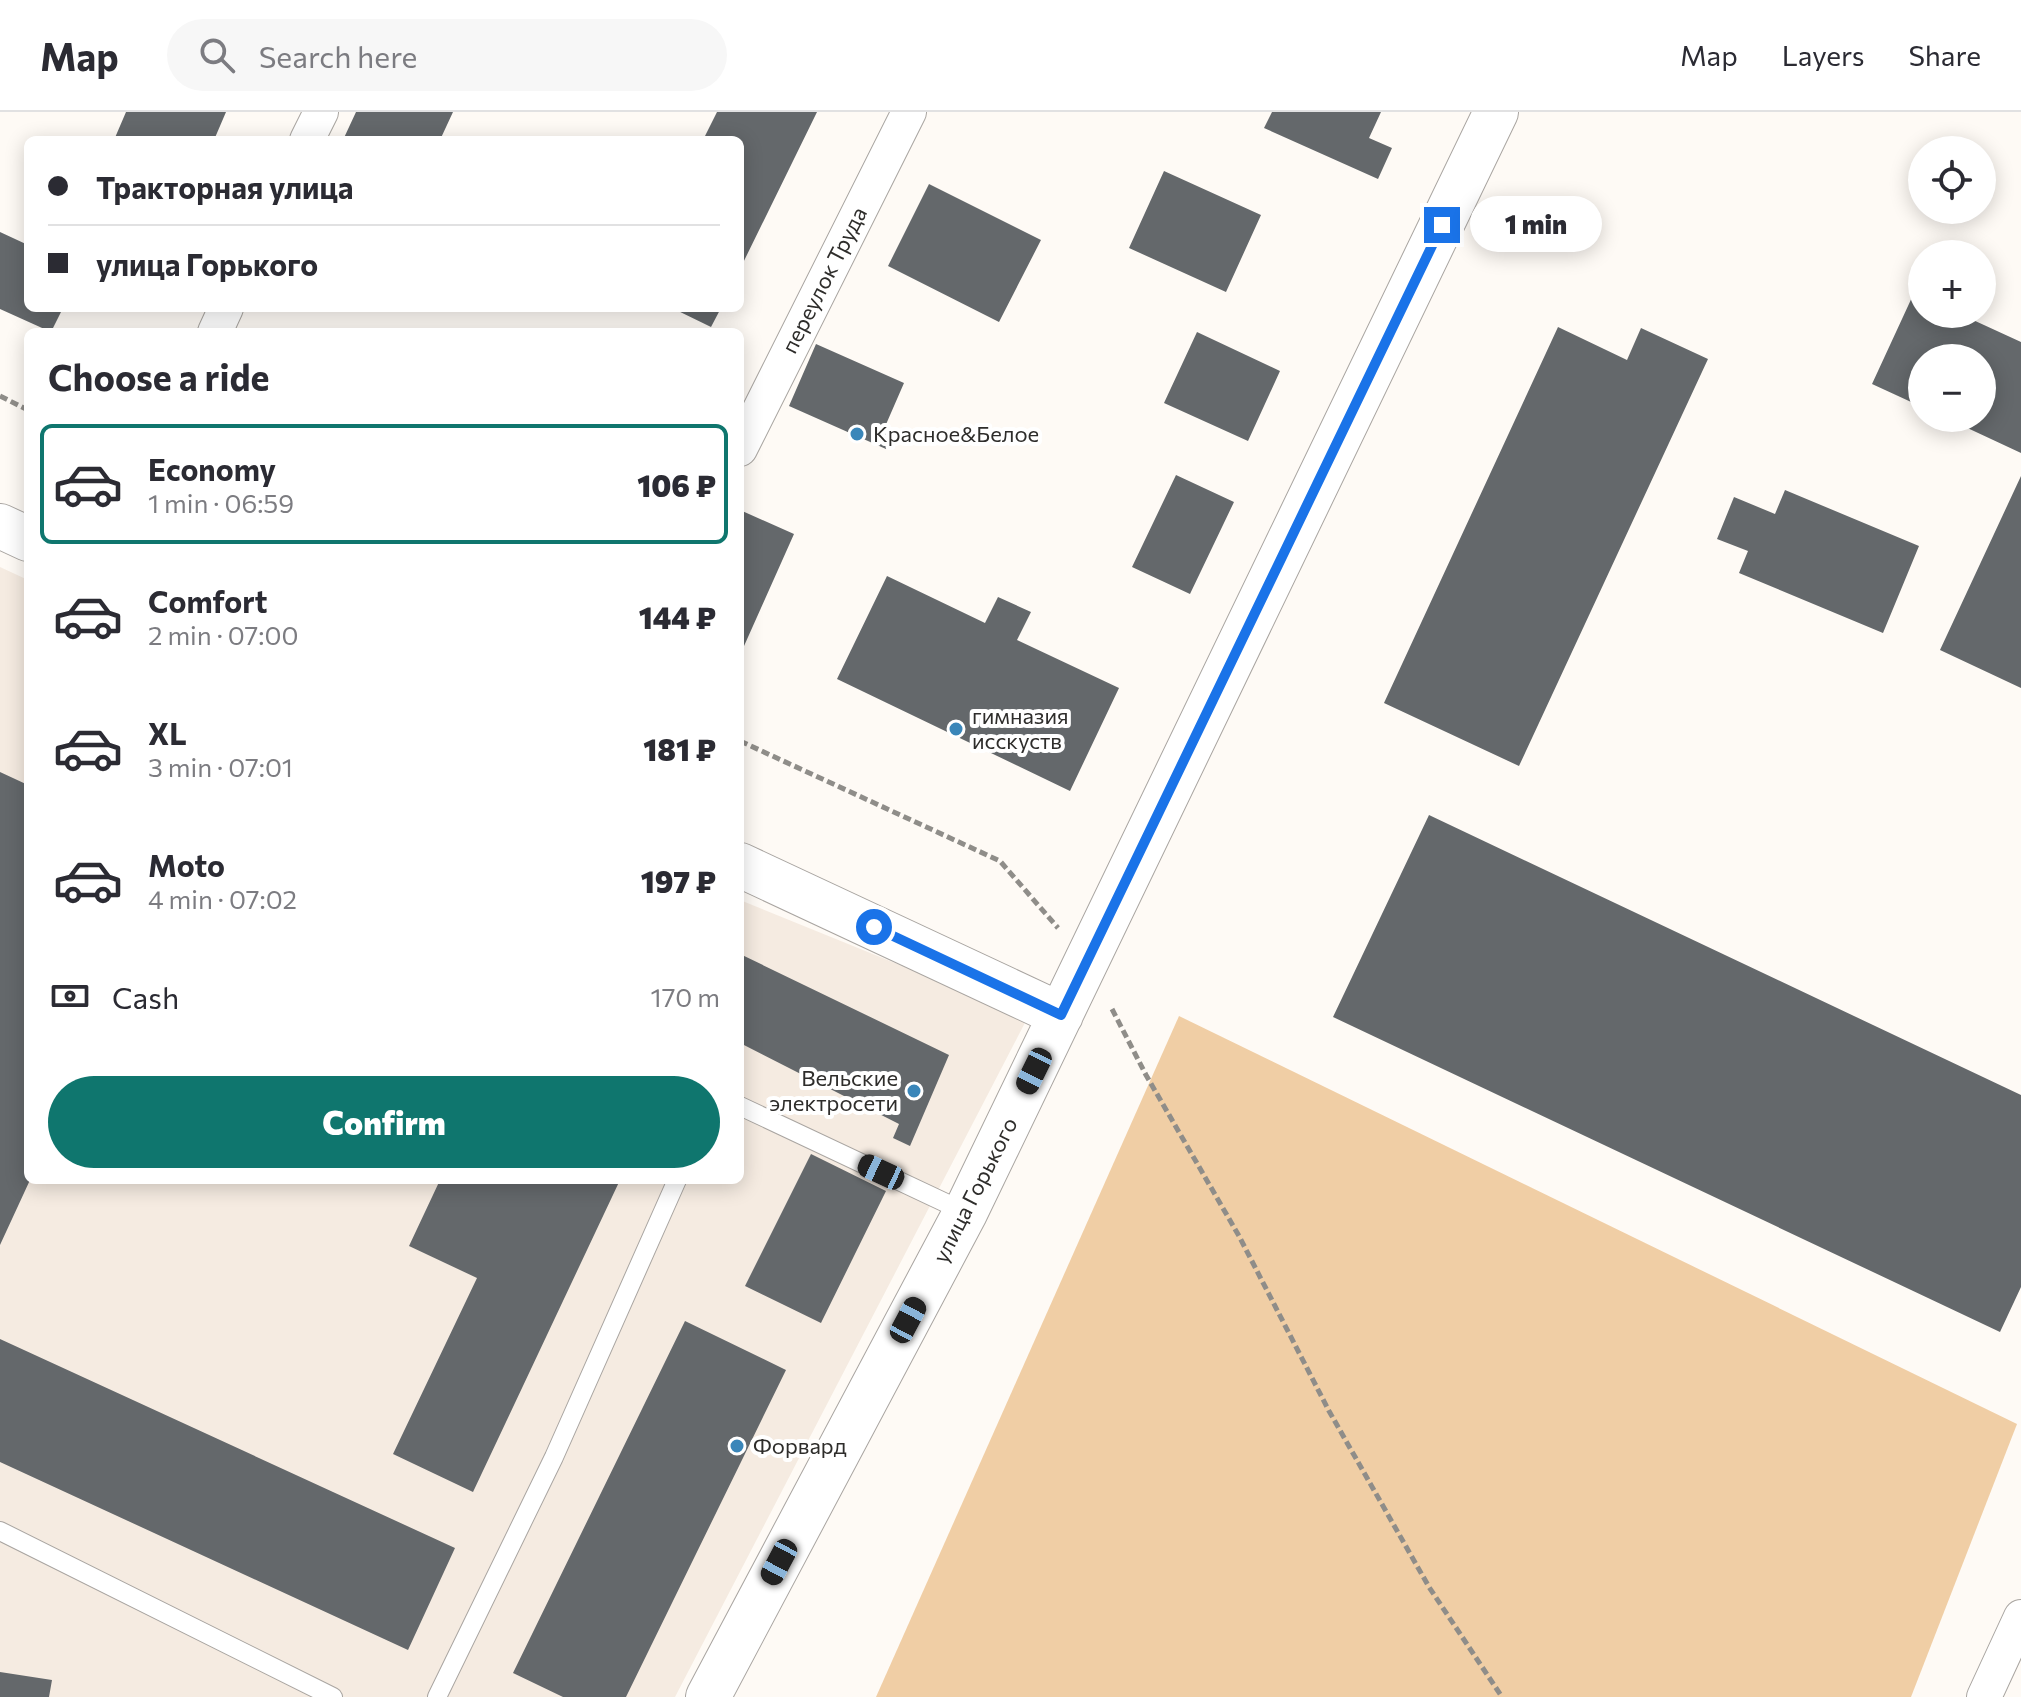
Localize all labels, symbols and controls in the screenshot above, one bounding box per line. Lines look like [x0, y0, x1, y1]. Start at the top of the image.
search box [167, 19, 727, 91]
text: Map [40, 32, 119, 79]
icon: search [195, 33, 239, 77]
text: Search here [259, 37, 417, 74]
text: Map [1680, 38, 1738, 72]
text: Layers [1782, 38, 1864, 72]
text: Share [1908, 38, 1981, 72]
map controls [1908, 136, 1996, 432]
button: locate [1908, 136, 1996, 224]
text: Тракторная улица [96, 168, 353, 205]
callout: 1 min [1470, 197, 1602, 253]
street label: переулок Труда [775, 202, 872, 357]
route end [1424, 207, 1460, 243]
text: 1 min [1505, 208, 1567, 239]
button: + [1908, 240, 1996, 328]
text: улица Горького [96, 245, 318, 282]
button: − [1908, 344, 1996, 432]
text: Choose a ride [48, 354, 269, 398]
place label: Красное&Белое [873, 420, 1039, 447]
marker: Красное&Белое [848, 425, 866, 443]
icon: car [52, 448, 124, 520]
text: Economy [148, 450, 276, 487]
text: 106 ₽ [637, 466, 716, 503]
text: 1 min · 06:59 [148, 487, 294, 518]
icon: car [52, 580, 124, 652]
text: Comfort [148, 582, 267, 619]
text: 144 ₽ [639, 598, 716, 635]
text: 2 min · 07:00 [148, 619, 298, 650]
place label: гимназия исскуств [972, 702, 1069, 754]
icon: car [52, 712, 124, 784]
text: XL [148, 714, 187, 751]
marker: гимназия исскуств [947, 720, 965, 738]
text: 181 ₽ [643, 730, 716, 767]
text: 3 min · 07:01 [148, 751, 293, 782]
icon: car [52, 844, 124, 916]
text: Moto [148, 846, 225, 883]
text: 197 ₽ [641, 862, 716, 899]
text: 4 min · 07:02 [148, 883, 297, 914]
route start [856, 909, 892, 945]
icon: cash [48, 974, 92, 1018]
text: Cash [112, 978, 179, 1015]
text: 170 m [651, 981, 720, 1012]
car [1013, 1044, 1055, 1098]
place label: Вельские электросети [769, 1064, 898, 1116]
button: Confirm [48, 1076, 720, 1168]
marker: Вельские электросети [905, 1082, 923, 1100]
street label: улица Горького [926, 1113, 1023, 1267]
car [854, 1151, 908, 1193]
car [886, 1293, 930, 1347]
place label: Форвард [753, 1432, 847, 1459]
marker: Форвард [728, 1437, 746, 1455]
car [757, 1535, 801, 1589]

